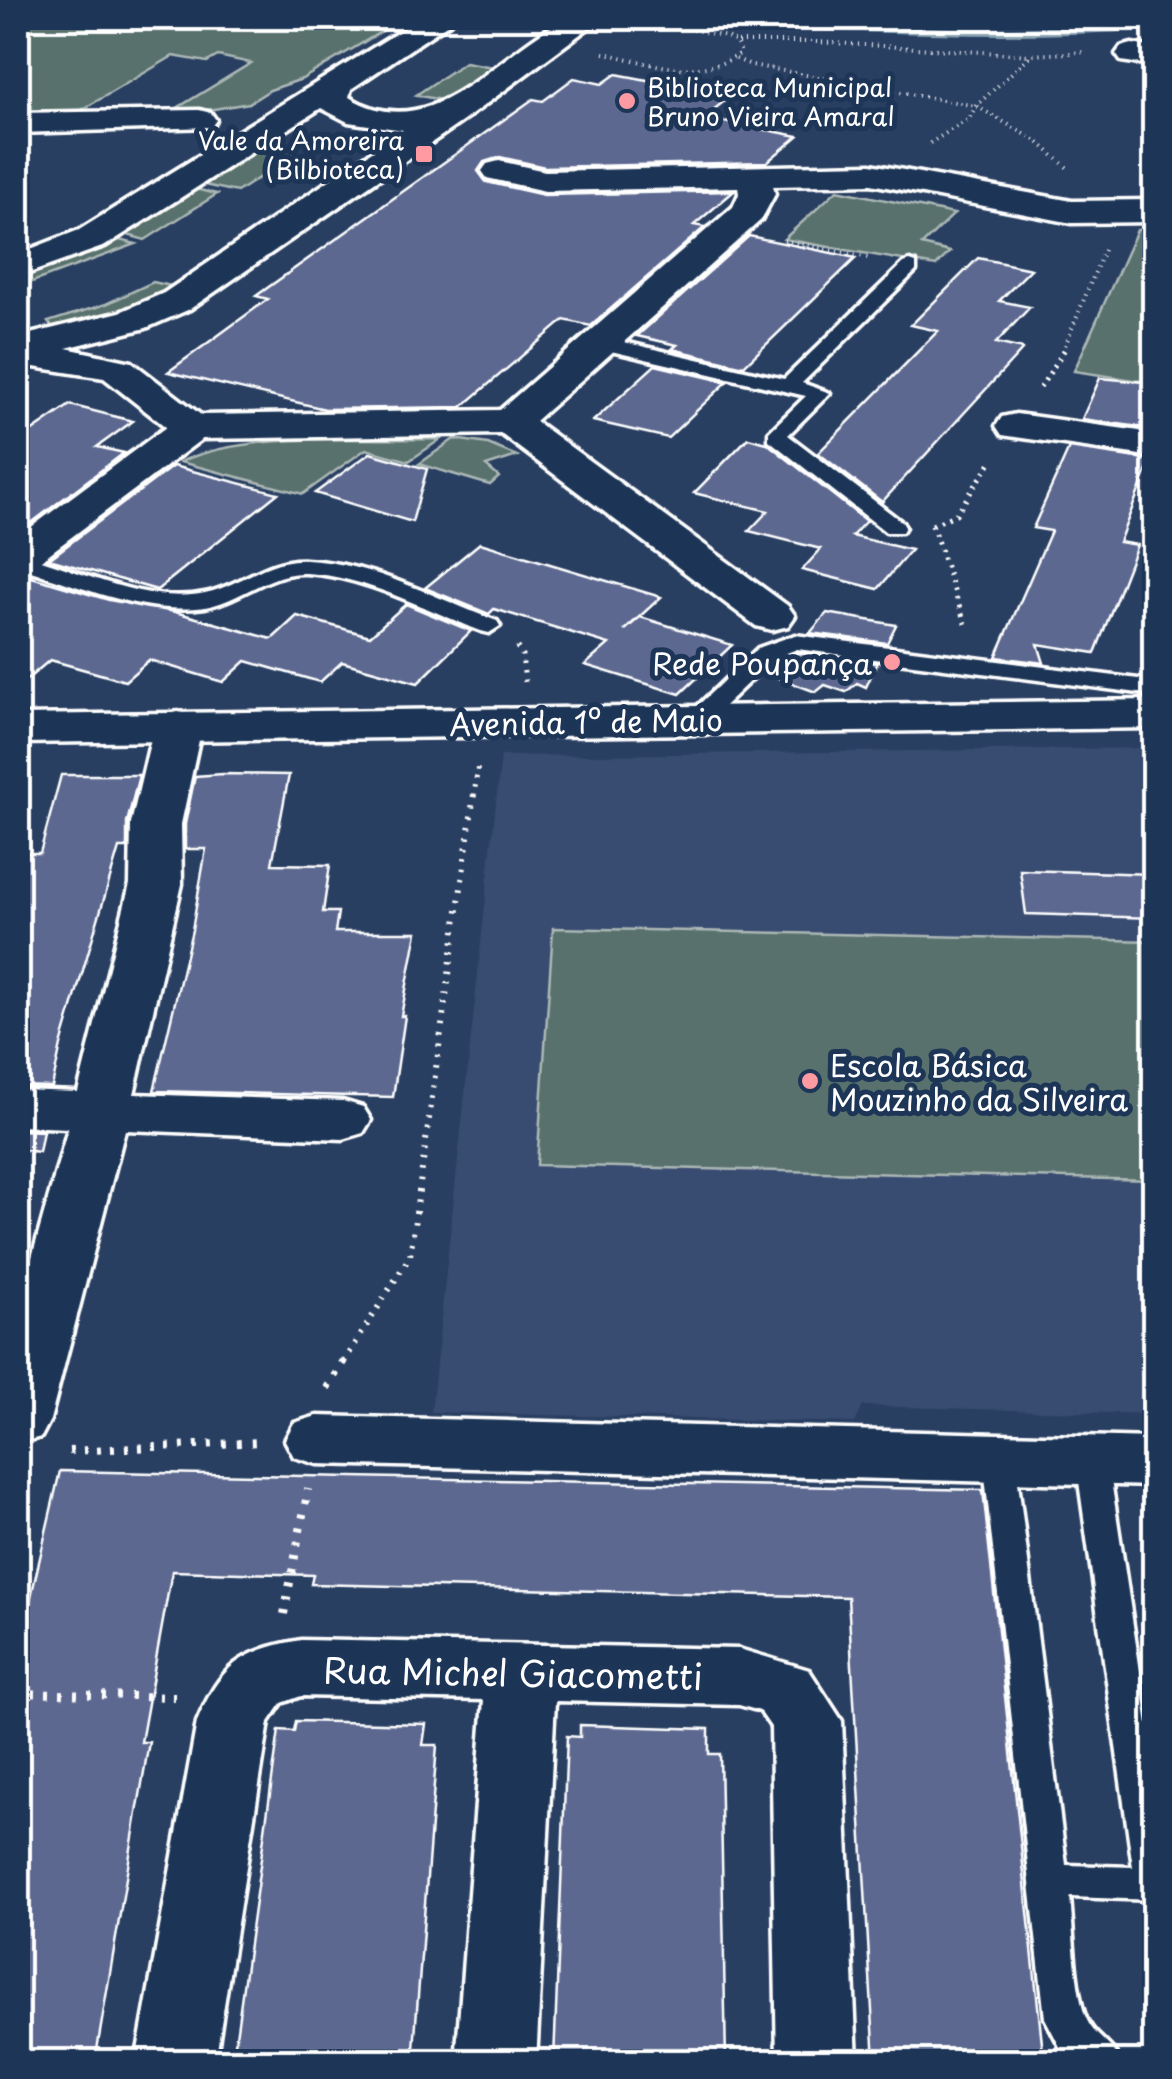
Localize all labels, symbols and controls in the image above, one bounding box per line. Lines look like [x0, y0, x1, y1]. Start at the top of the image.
place label: Biblioteca Municipal Bruno Vieira Amaral [647, 68, 895, 135]
marker: Biblioteca Municipal Bruno Vieira Amaral [616, 90, 638, 112]
place label: Vale da Amoreira (Bilbioteca) [198, 121, 404, 188]
marker: Vale da Amoreira (Bilbioteca) [413, 143, 435, 165]
place label: Rede Poupança [652, 640, 872, 685]
marker: Rede Poupança [881, 651, 903, 673]
street label: Avenida 1º de Maio [449, 696, 723, 746]
place label: Escola Básica Mouzinho da Silveira [830, 1042, 1128, 1121]
marker: Escola Básica Mouzinho da Silveira [799, 1070, 821, 1092]
street label: Rua Michel Giacometti [323, 1642, 703, 1702]

